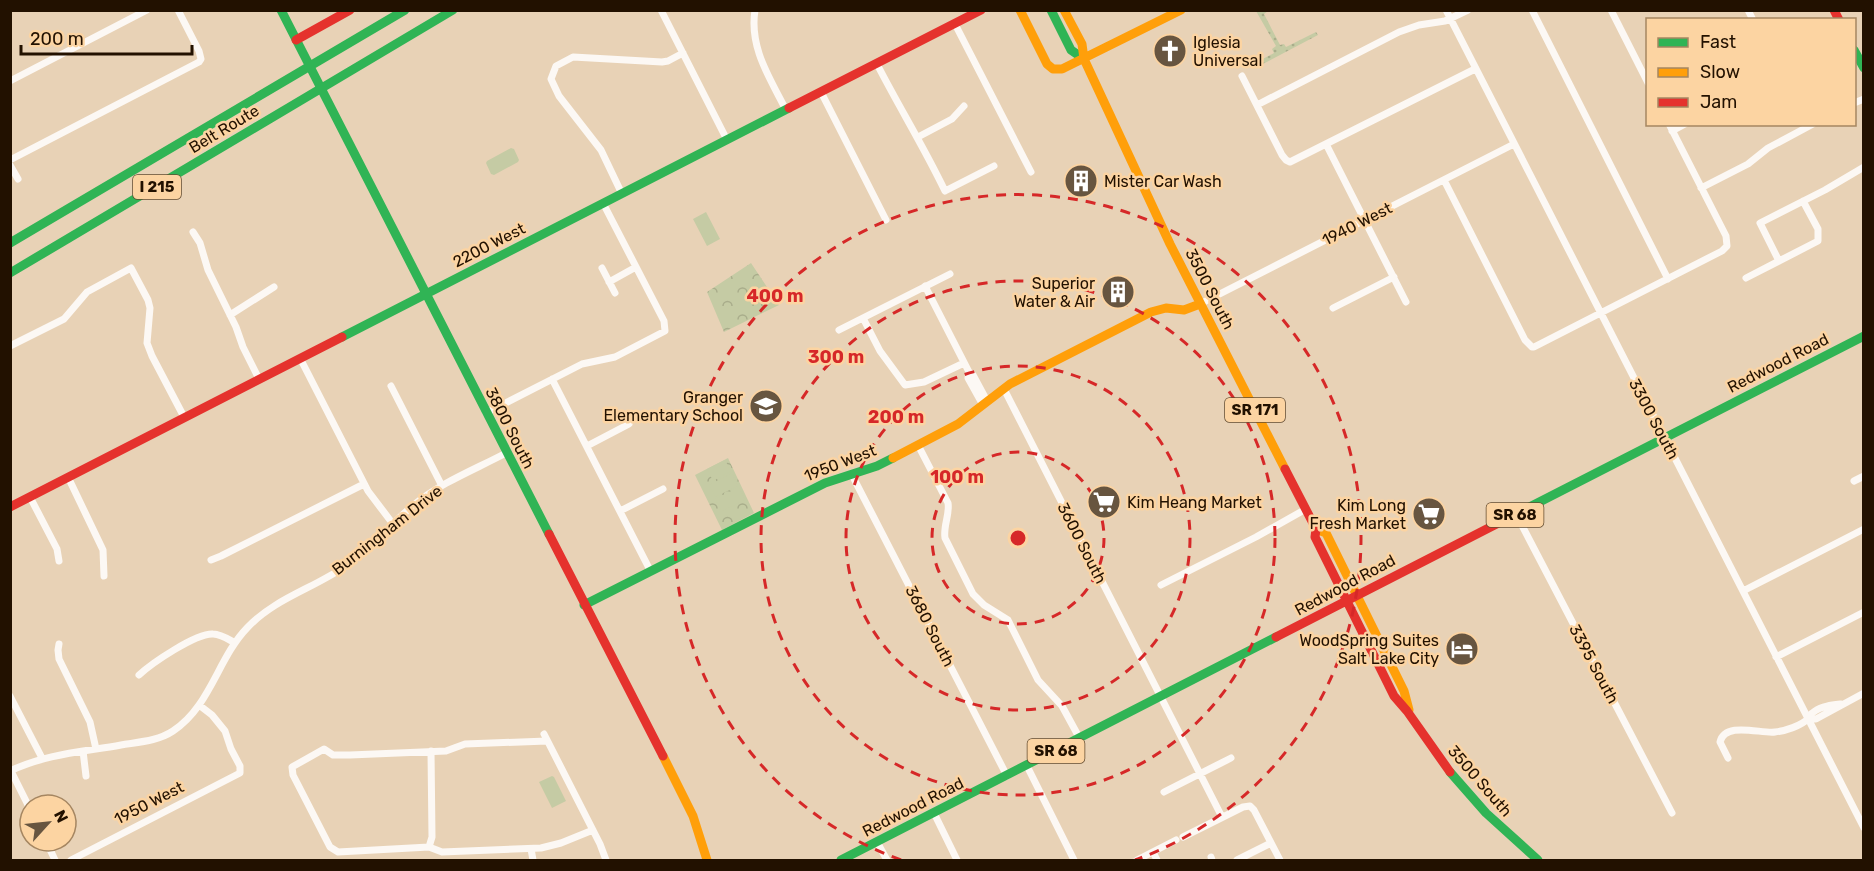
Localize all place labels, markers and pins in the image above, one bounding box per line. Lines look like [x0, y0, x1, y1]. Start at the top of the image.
church icon: Iglesia Universal [1152, 33, 1188, 69]
place label: Iglesia Universal [1193, 33, 1262, 70]
building icon: Mister Car Wash [1063, 163, 1099, 199]
place label: Mister Car Wash [1104, 172, 1222, 191]
place label: Superior Water & Air [1014, 274, 1095, 311]
building icon: Superior Water & Air [1100, 274, 1136, 310]
place label: Granger Elementary School [603, 388, 743, 425]
school or university icon: Granger Elementary School [748, 388, 784, 424]
supermarket icon: Kim Heang Market [1086, 484, 1122, 520]
place label: Kim Heang Market [1127, 493, 1262, 512]
place label: Kim Long Fresh Market [1310, 496, 1406, 533]
supermarket icon: Kim Long Fresh Market [1411, 496, 1447, 532]
centre of rings [1008, 528, 1028, 548]
place label: WoodSpring Suites Salt Lake City [1299, 631, 1439, 668]
hotel icon: WoodSpring Suites Salt Lake City [1444, 631, 1480, 667]

